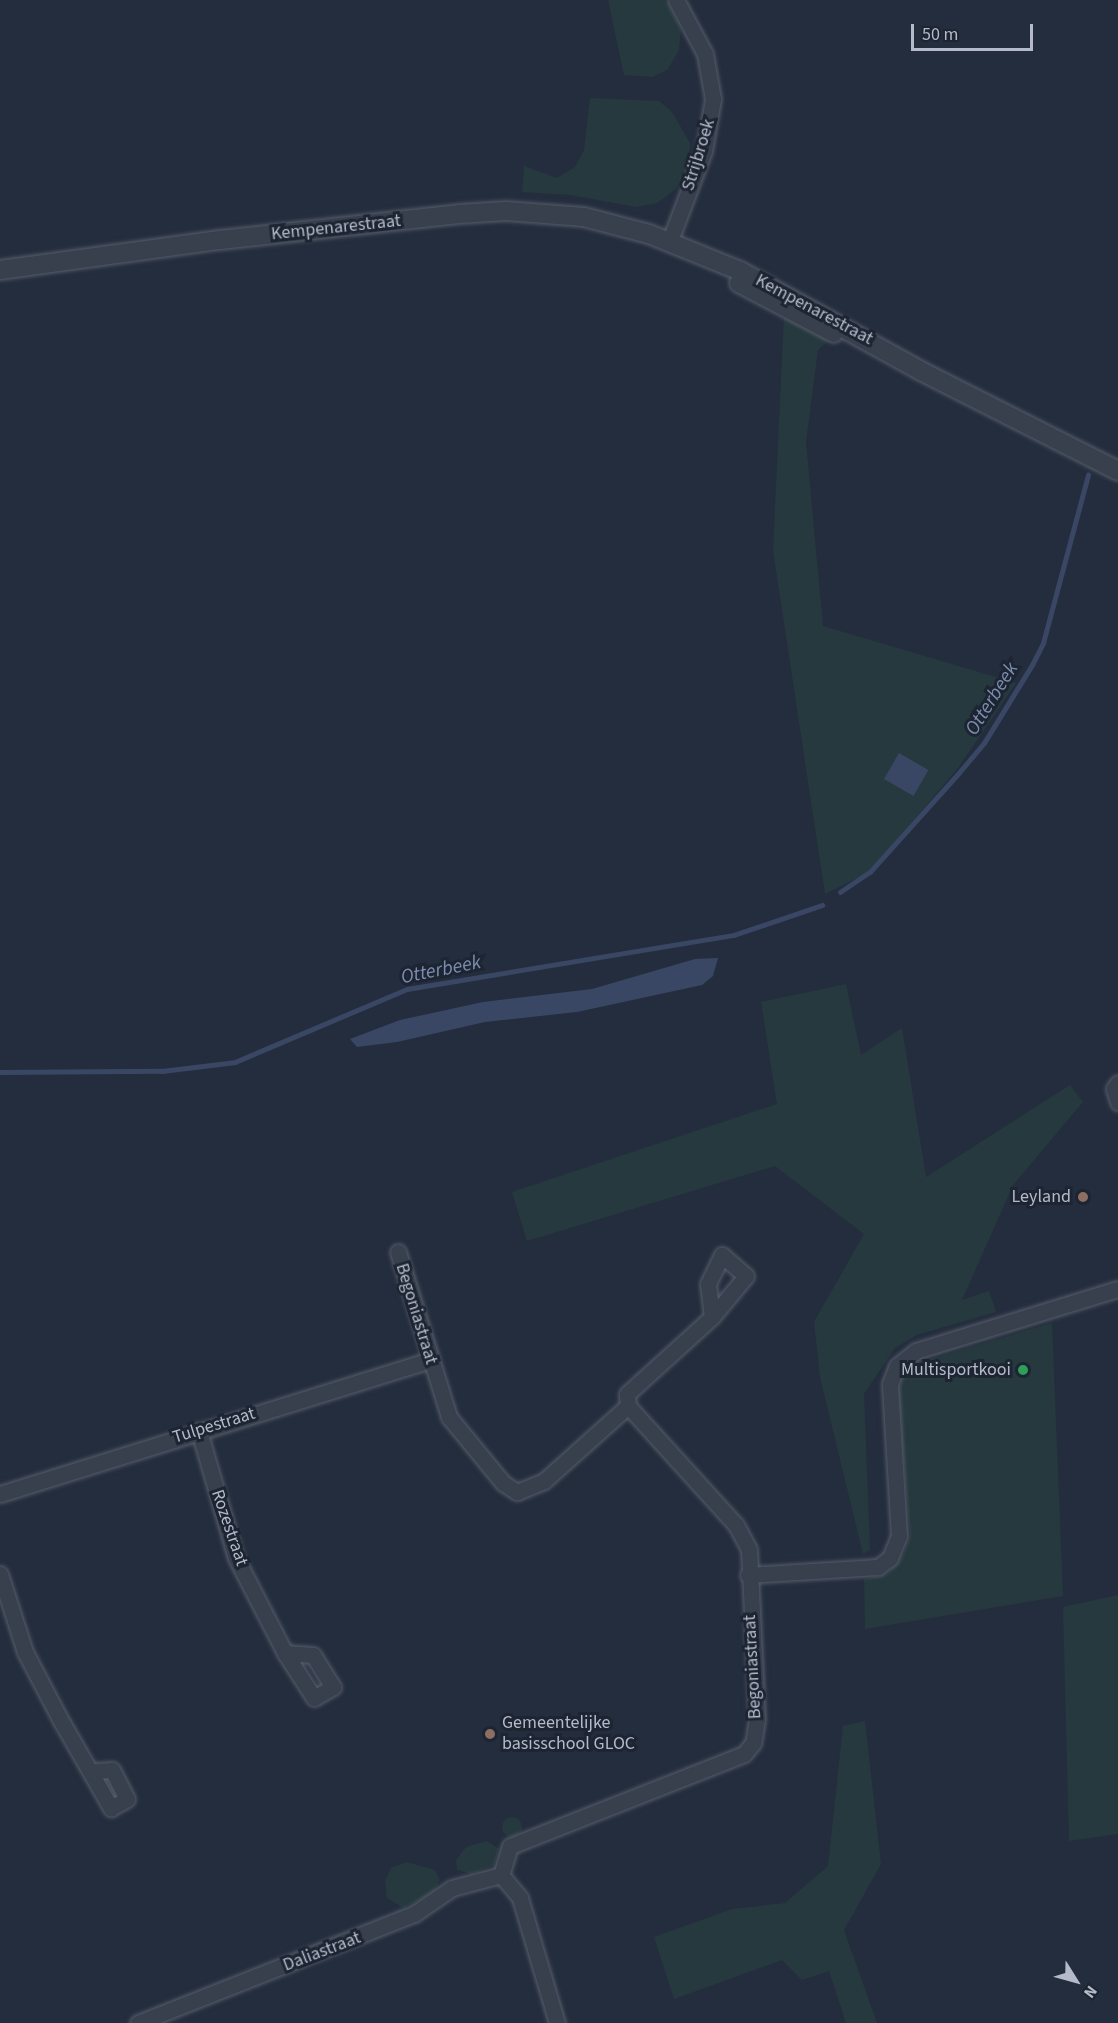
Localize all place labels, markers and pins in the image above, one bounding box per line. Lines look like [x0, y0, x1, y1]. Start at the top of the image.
place label: Leyland [1012, 1186, 1071, 1208]
marker: Leyland [1076, 1190, 1090, 1204]
place label: Multisportkooi [901, 1359, 1011, 1381]
marker: Multisportkooi [1016, 1363, 1030, 1377]
place label: Gemeentelijke basisschool GLOC [502, 1713, 635, 1756]
marker: Gemeentelijke basisschool GLOC [483, 1727, 497, 1741]

